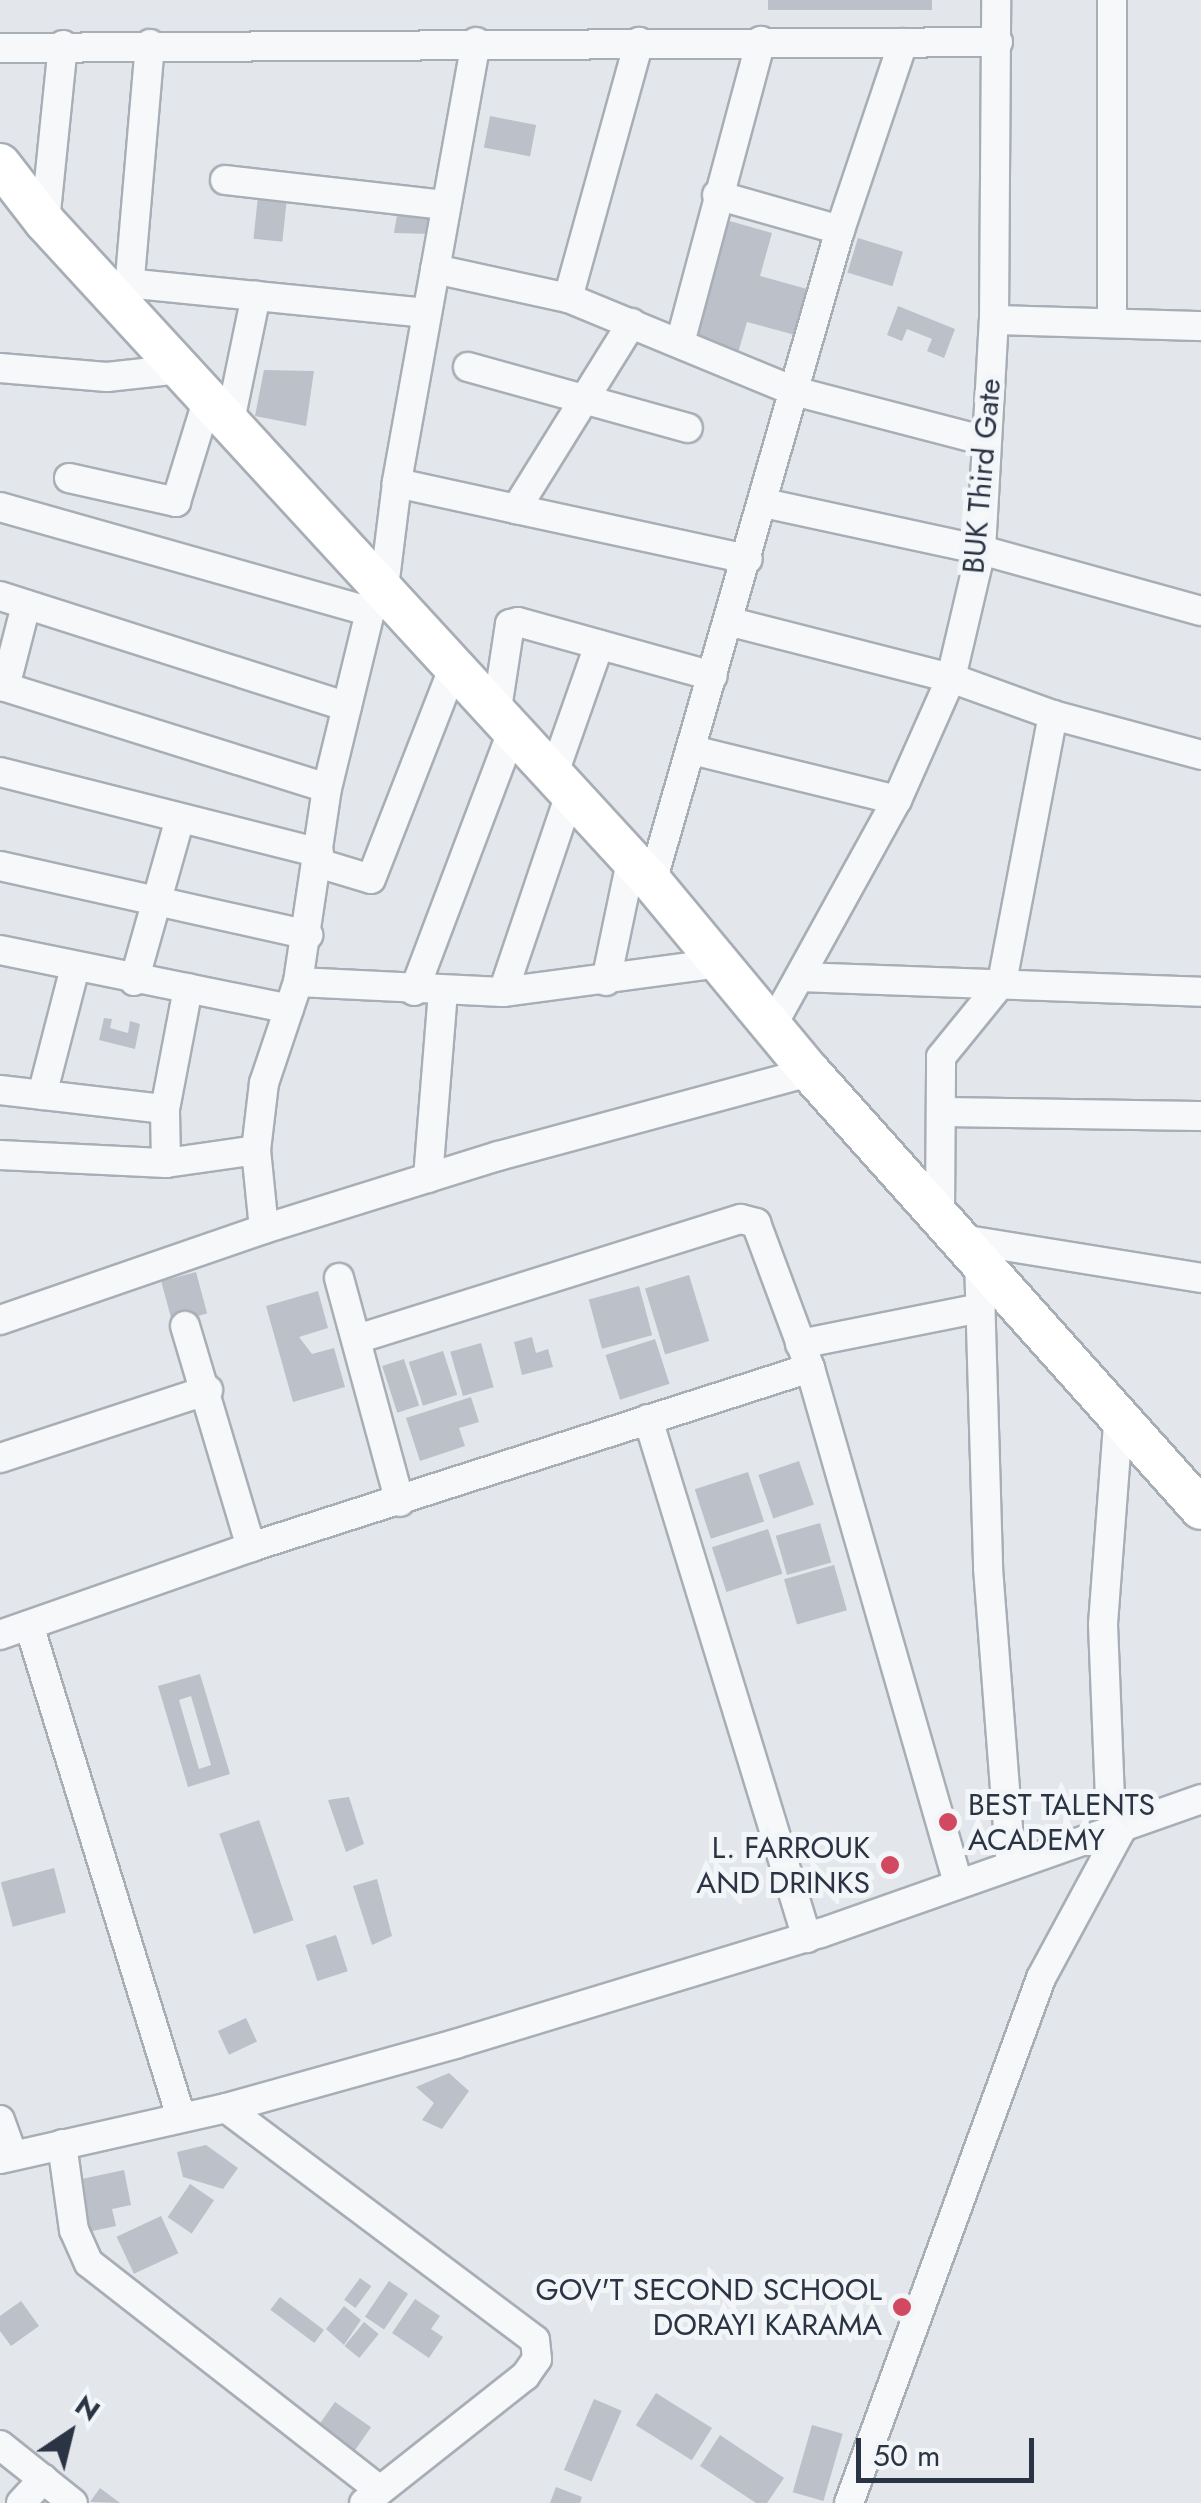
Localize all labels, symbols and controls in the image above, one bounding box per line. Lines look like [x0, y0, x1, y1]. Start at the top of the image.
street label: BUK Third Gate [956, 377, 1008, 575]
place label: BEST TALENTS ACADEMY [968, 1787, 1155, 1858]
marker: BEST TALENTS ACADEMY [937, 1811, 959, 1833]
place label: L. FARROUK AND DRINKS [696, 1830, 870, 1900]
marker: L. FARROUK AND DRINKS [879, 1854, 901, 1876]
place label: GOV'T SECOND SCHOOL DORAYI KARAMA [535, 2272, 882, 2342]
marker: GOV'T SECOND SCHOOL DORAYI KARAMA [891, 2296, 913, 2318]
north arrow [20, 2383, 120, 2483]
text: N [67, 2385, 108, 2431]
scale bar [861, 2418, 1038, 2480]
text: 50 m [873, 2434, 940, 2477]

